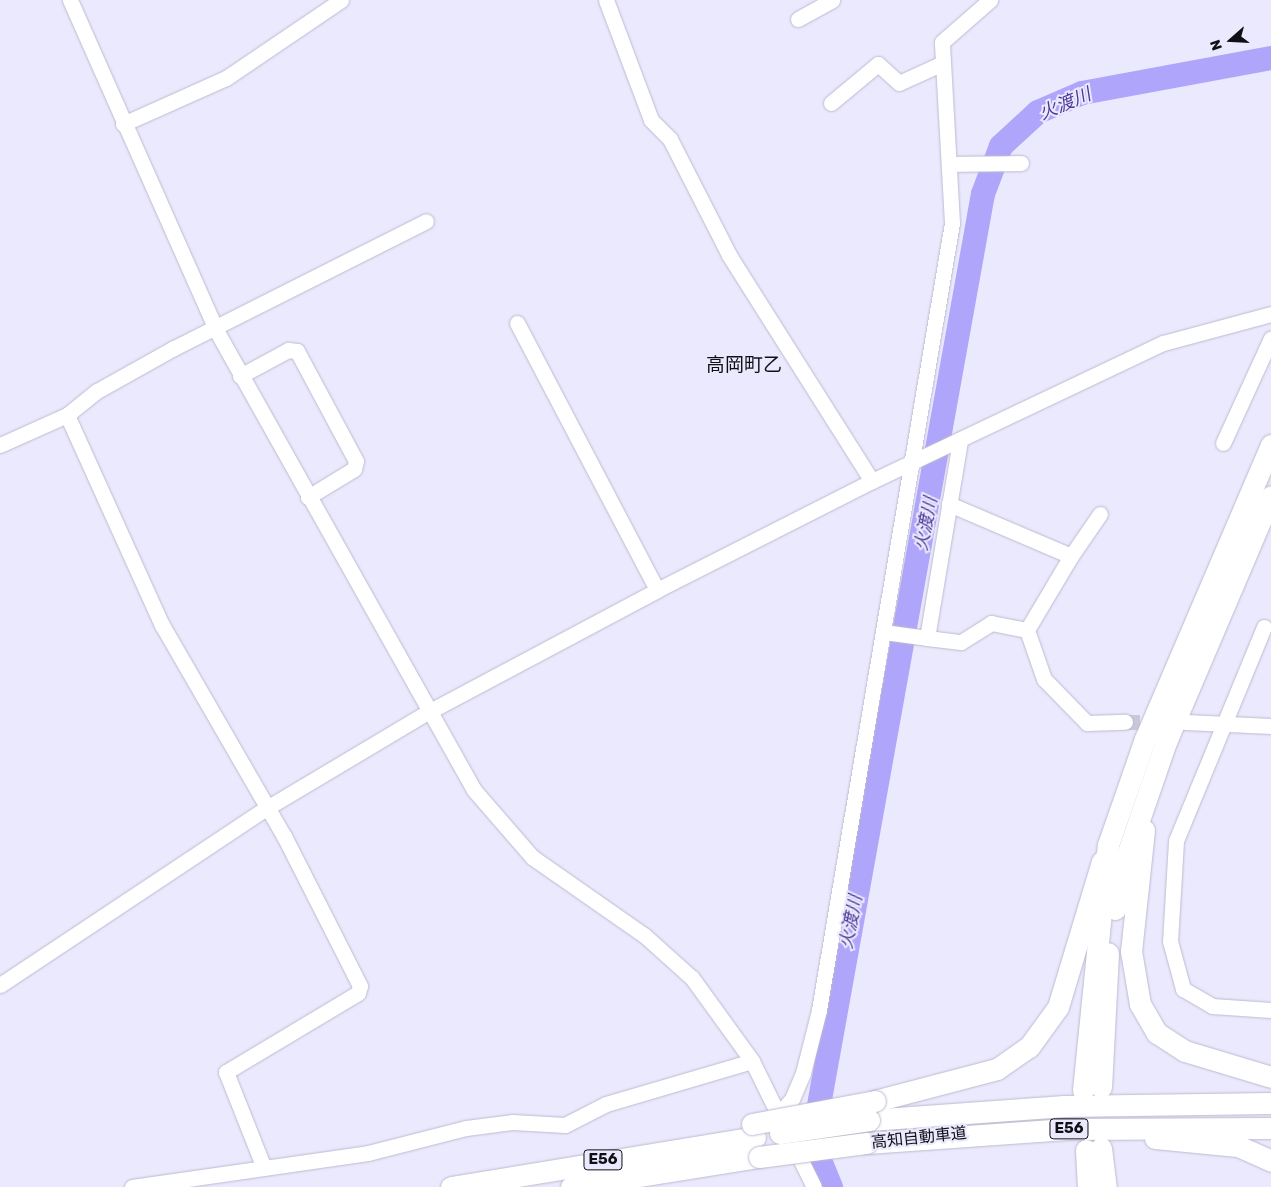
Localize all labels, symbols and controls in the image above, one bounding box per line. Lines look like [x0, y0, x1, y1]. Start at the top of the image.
north arrow [1206, 15, 1256, 65]
text: N [1207, 38, 1226, 53]
water label: 火渡川 [1036, 84, 1094, 124]
district label: 高岡町乙 [706, 354, 782, 376]
water label: 火渡川 [910, 495, 942, 553]
water label: 火渡川 [835, 893, 867, 951]
road number: E56 [1049, 1116, 1089, 1142]
street label: 高知自動車道 [870, 1123, 968, 1153]
road number: E56 [583, 1148, 623, 1172]

